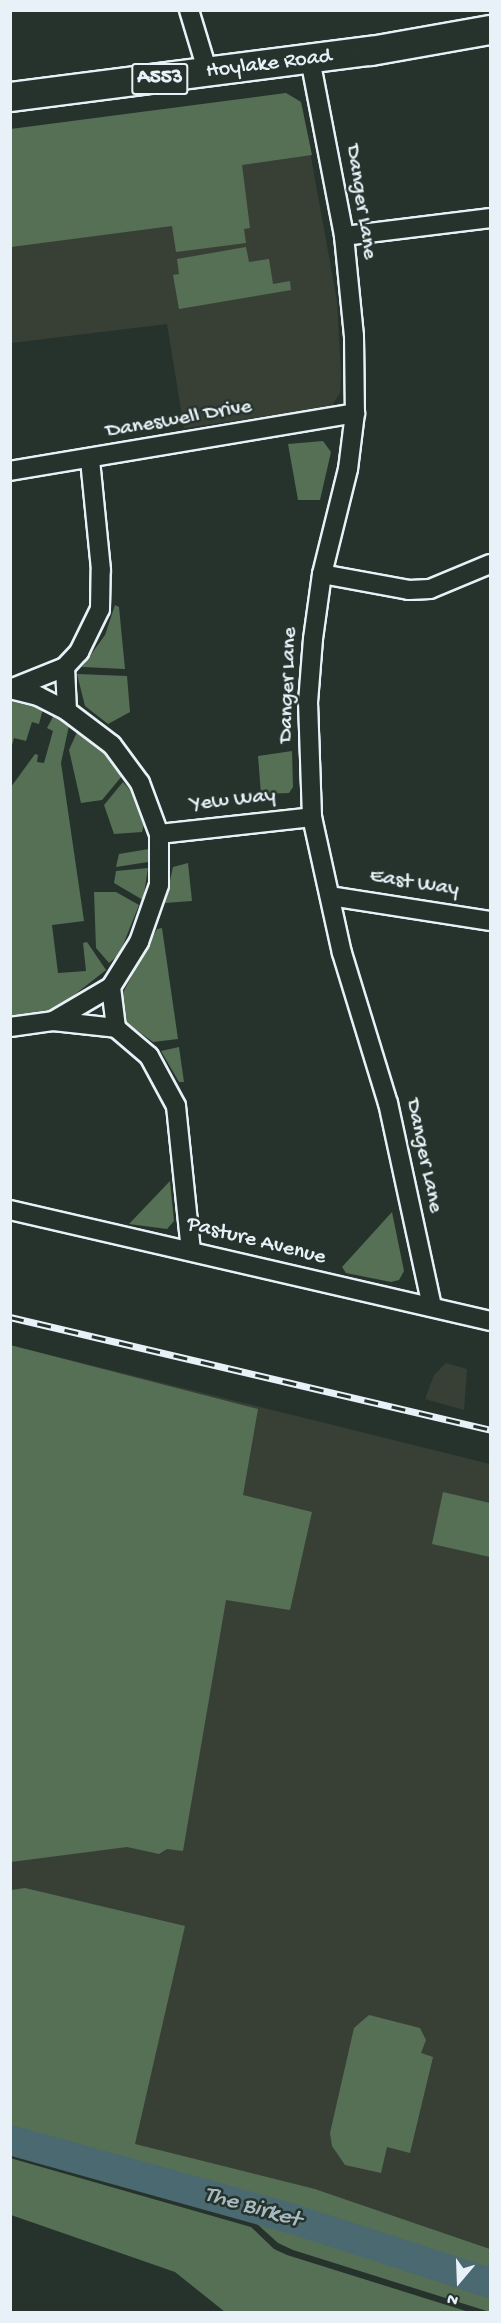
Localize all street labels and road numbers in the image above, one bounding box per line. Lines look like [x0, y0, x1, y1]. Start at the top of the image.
street label: Hoylake Road [205, 44, 333, 86]
road number: A553 [130, 61, 190, 97]
street label: Danger Lane [338, 143, 382, 261]
street label: Daneswell Drive [104, 394, 254, 446]
street label: Danger Lane [274, 627, 304, 743]
street label: Yew Way [189, 783, 277, 819]
street label: East Way [368, 864, 460, 904]
street label: Danger Lane [398, 1097, 448, 1215]
street label: Pasture Avenue [184, 1212, 328, 1272]

